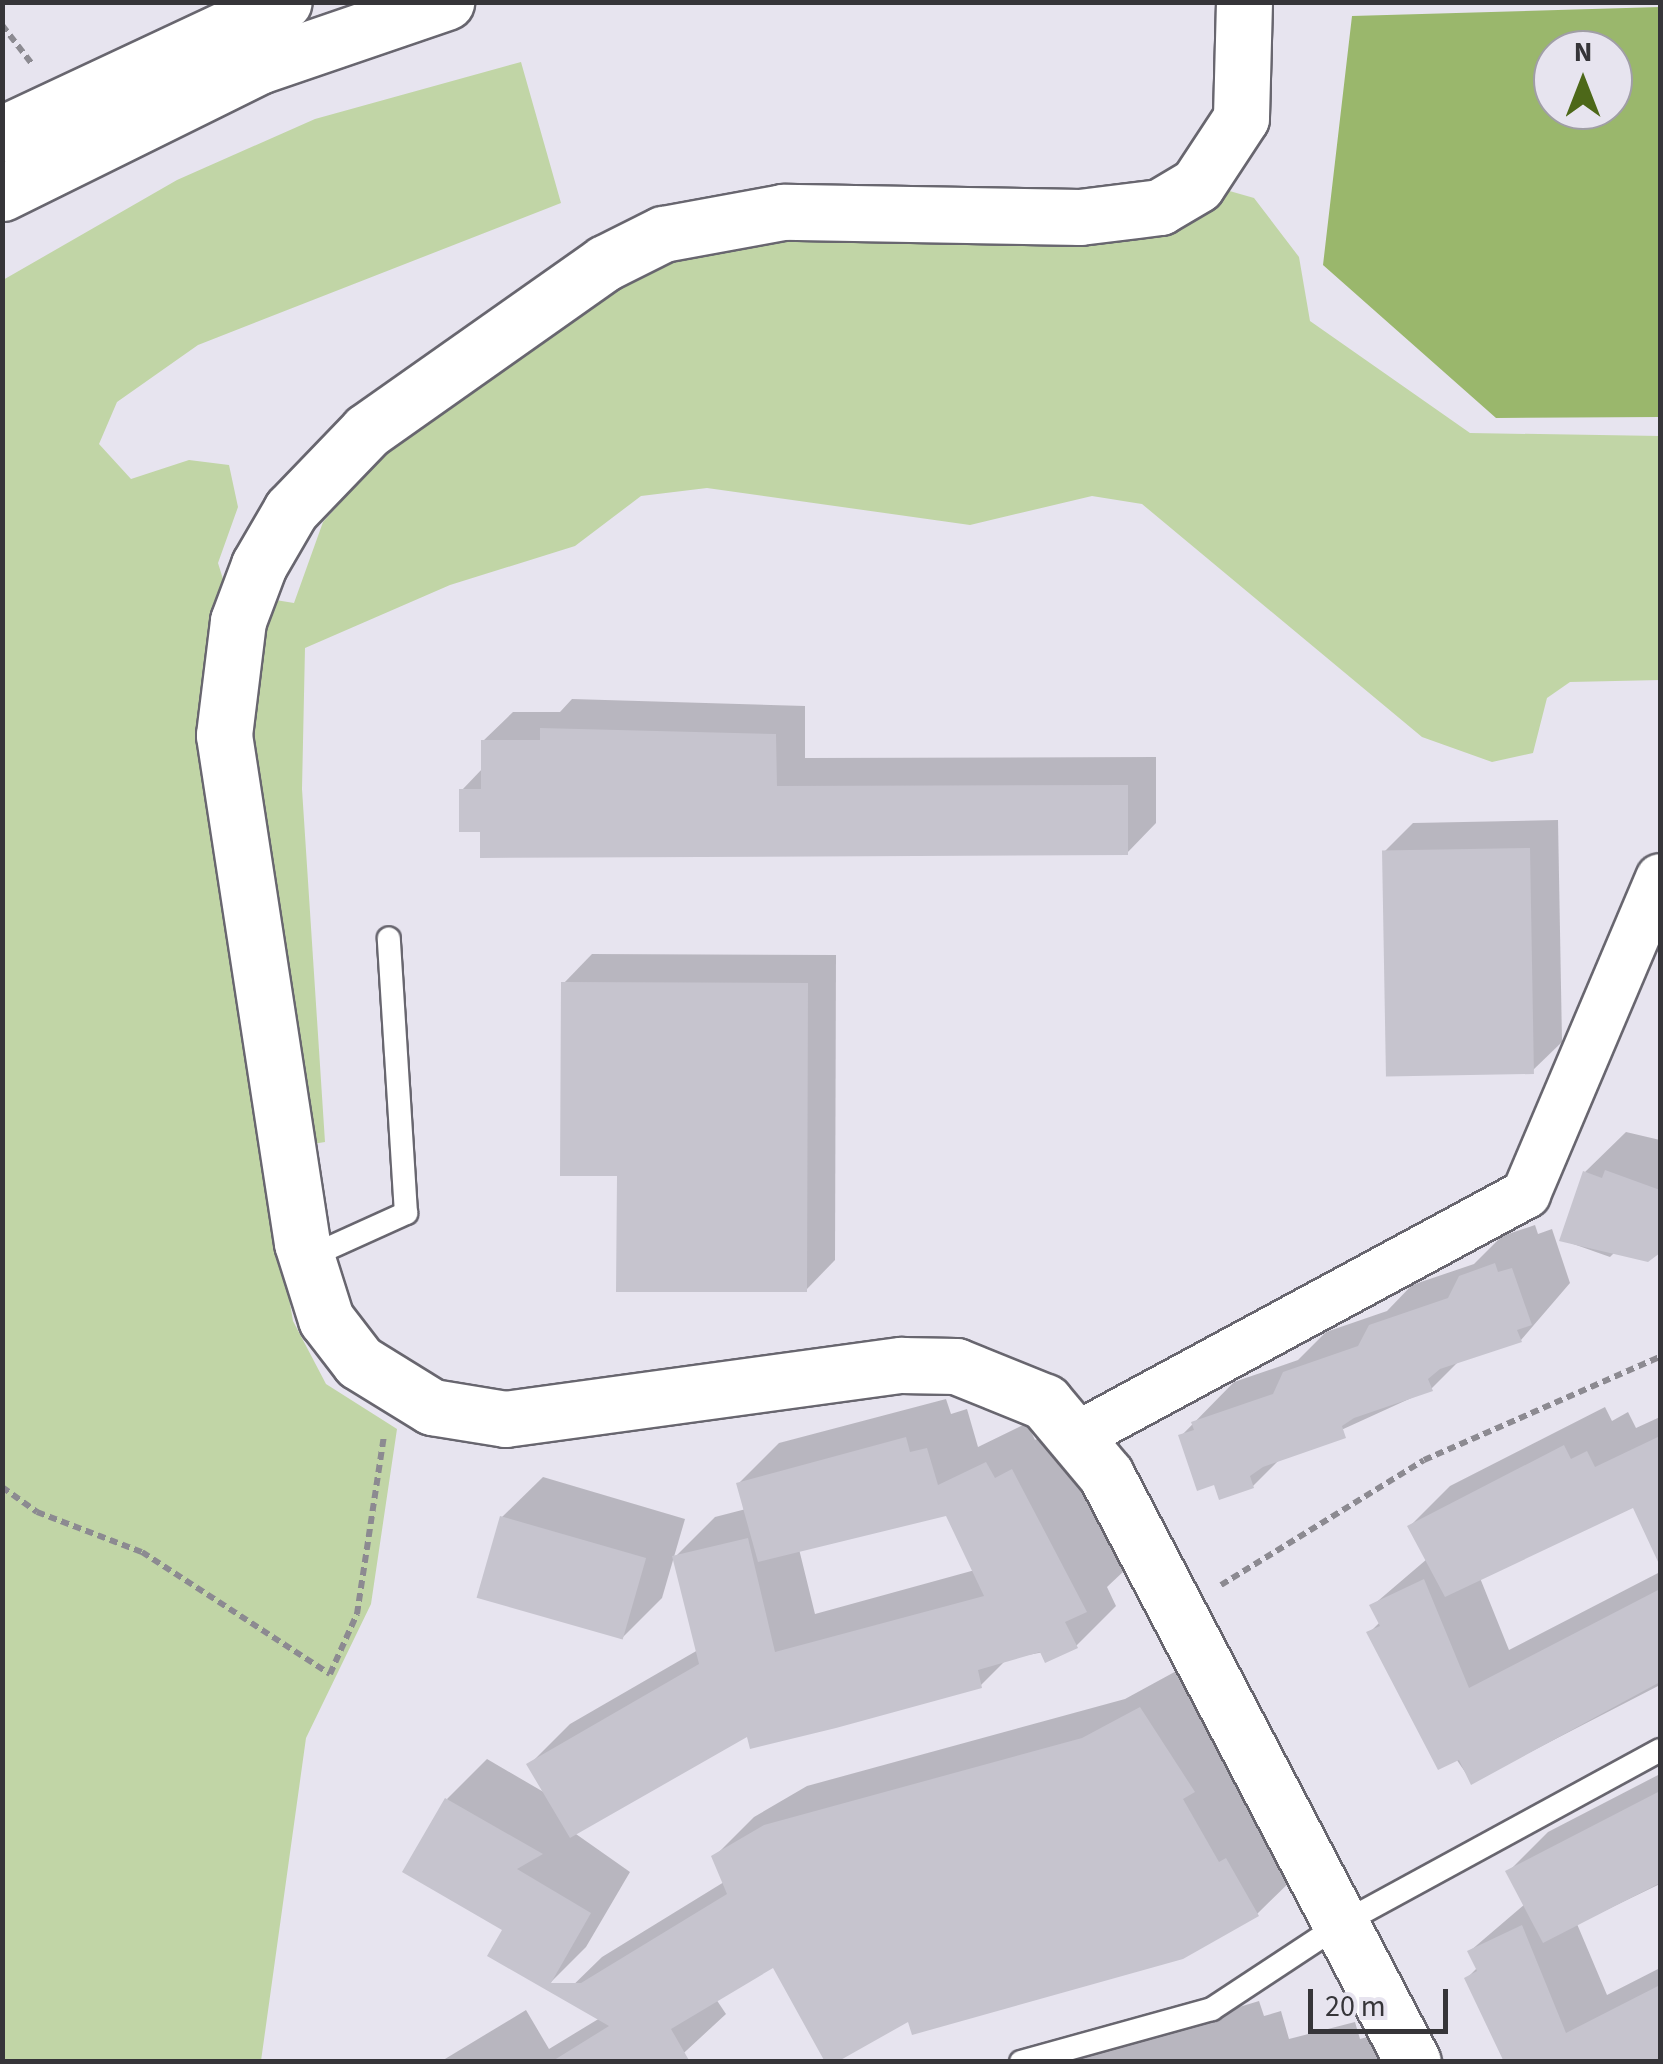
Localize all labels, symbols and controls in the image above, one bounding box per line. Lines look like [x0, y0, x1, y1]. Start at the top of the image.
north arrow [1533, 30, 1633, 130]
text: N [1574, 32, 1592, 72]
scale bar [1313, 1969, 1453, 2031]
text: 20 m [1325, 1985, 1386, 2028]

